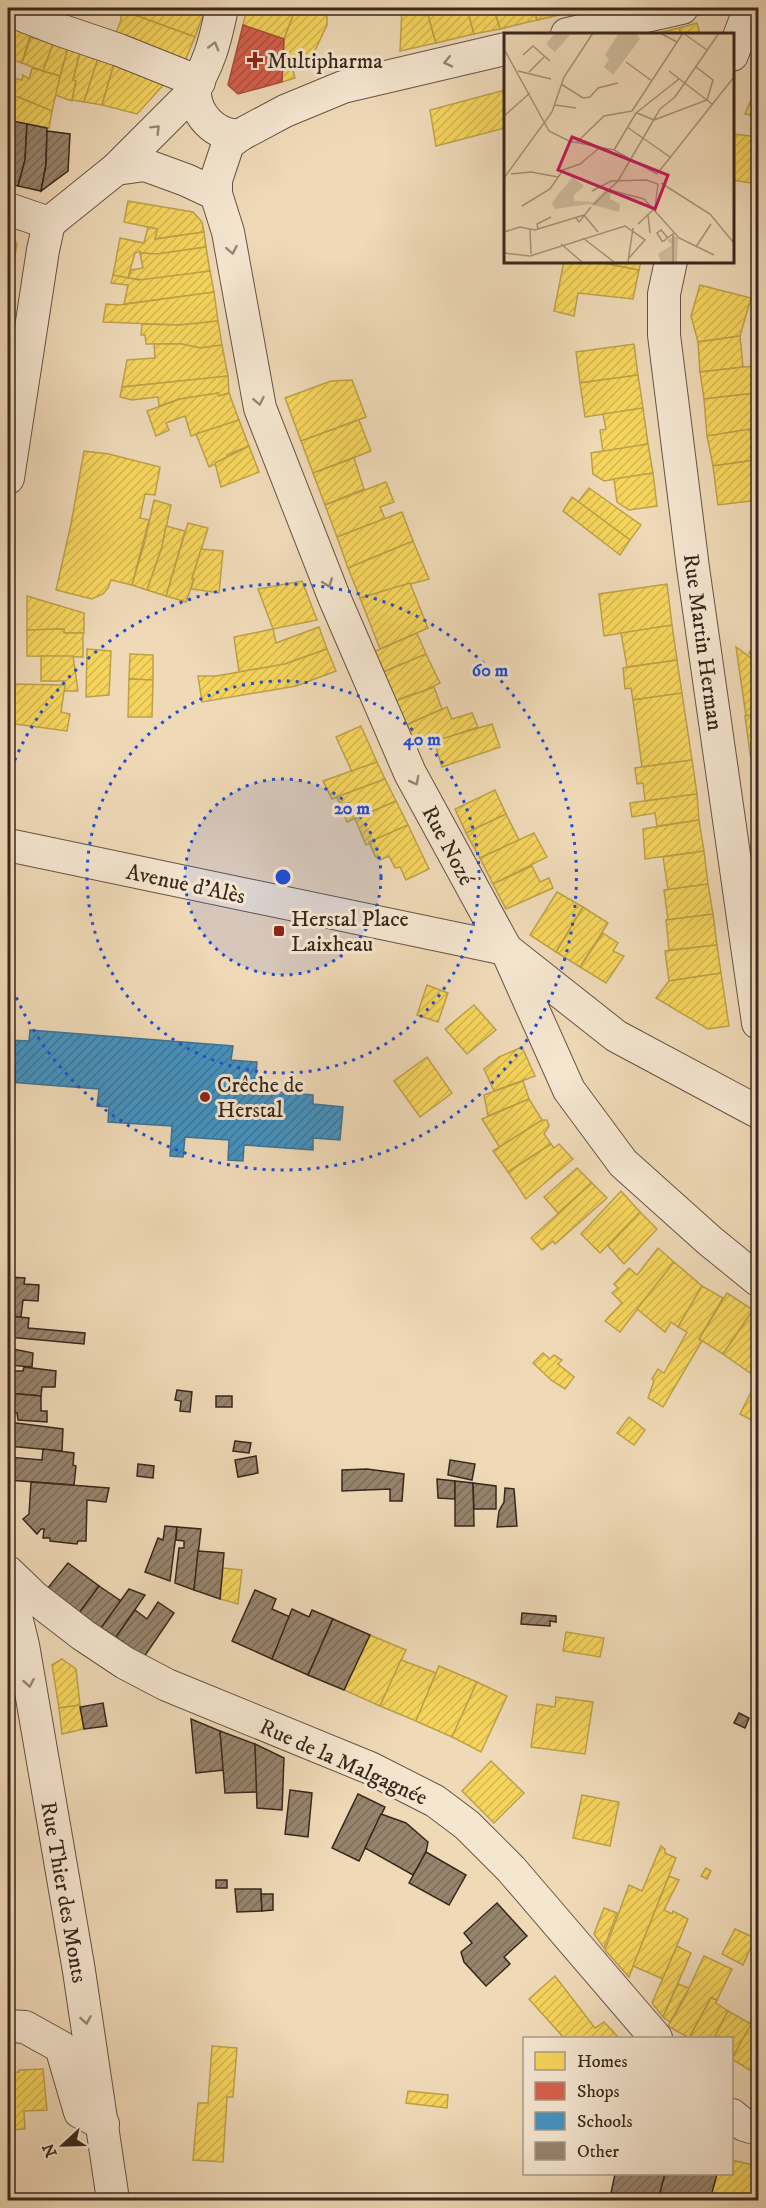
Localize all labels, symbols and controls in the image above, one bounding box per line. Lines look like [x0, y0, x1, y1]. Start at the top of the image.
inset map [504, 33, 733, 262]
one-way arrow [206, 41, 219, 51]
place label: Multipharma [267, 48, 383, 75]
marker: Multipharma [248, 53, 262, 67]
one-way arrow [443, 55, 453, 68]
one-way arrow [148, 126, 159, 137]
one-way arrow [225, 245, 238, 255]
one-way arrow [252, 395, 265, 405]
street label: Rue Martin Herman [677, 552, 728, 733]
one-way arrow [321, 577, 334, 587]
text: 60 m [472, 660, 509, 682]
text: 40 m [402, 729, 441, 751]
one-way arrow [408, 774, 419, 785]
text: 20 m [334, 798, 370, 820]
street label: Rue Nozé [416, 801, 480, 890]
street label: Avenue d'Alès [124, 859, 248, 910]
centre of rings [273, 867, 293, 887]
place label: Herstal Place Laixheau [291, 906, 409, 958]
marker: Herstal Place Laixheau [272, 924, 286, 938]
place label: Crêche de Herstal [217, 1072, 304, 1124]
marker: Crêche de Herstal [198, 1090, 212, 1104]
one-way arrow [22, 1677, 35, 1687]
street label: Rue de la Malgagnée [255, 1713, 432, 1812]
street label: Rue Thier des Monts [34, 1800, 93, 1985]
one-way arrow [80, 2015, 92, 2024]
legend [523, 2037, 733, 2175]
text: Homes [577, 2051, 628, 2073]
text: Shops [577, 2081, 620, 2103]
text: Schools [577, 2111, 632, 2133]
north arrow [33, 2115, 93, 2175]
text: N [38, 2140, 62, 2160]
text: Other [577, 2141, 619, 2163]

